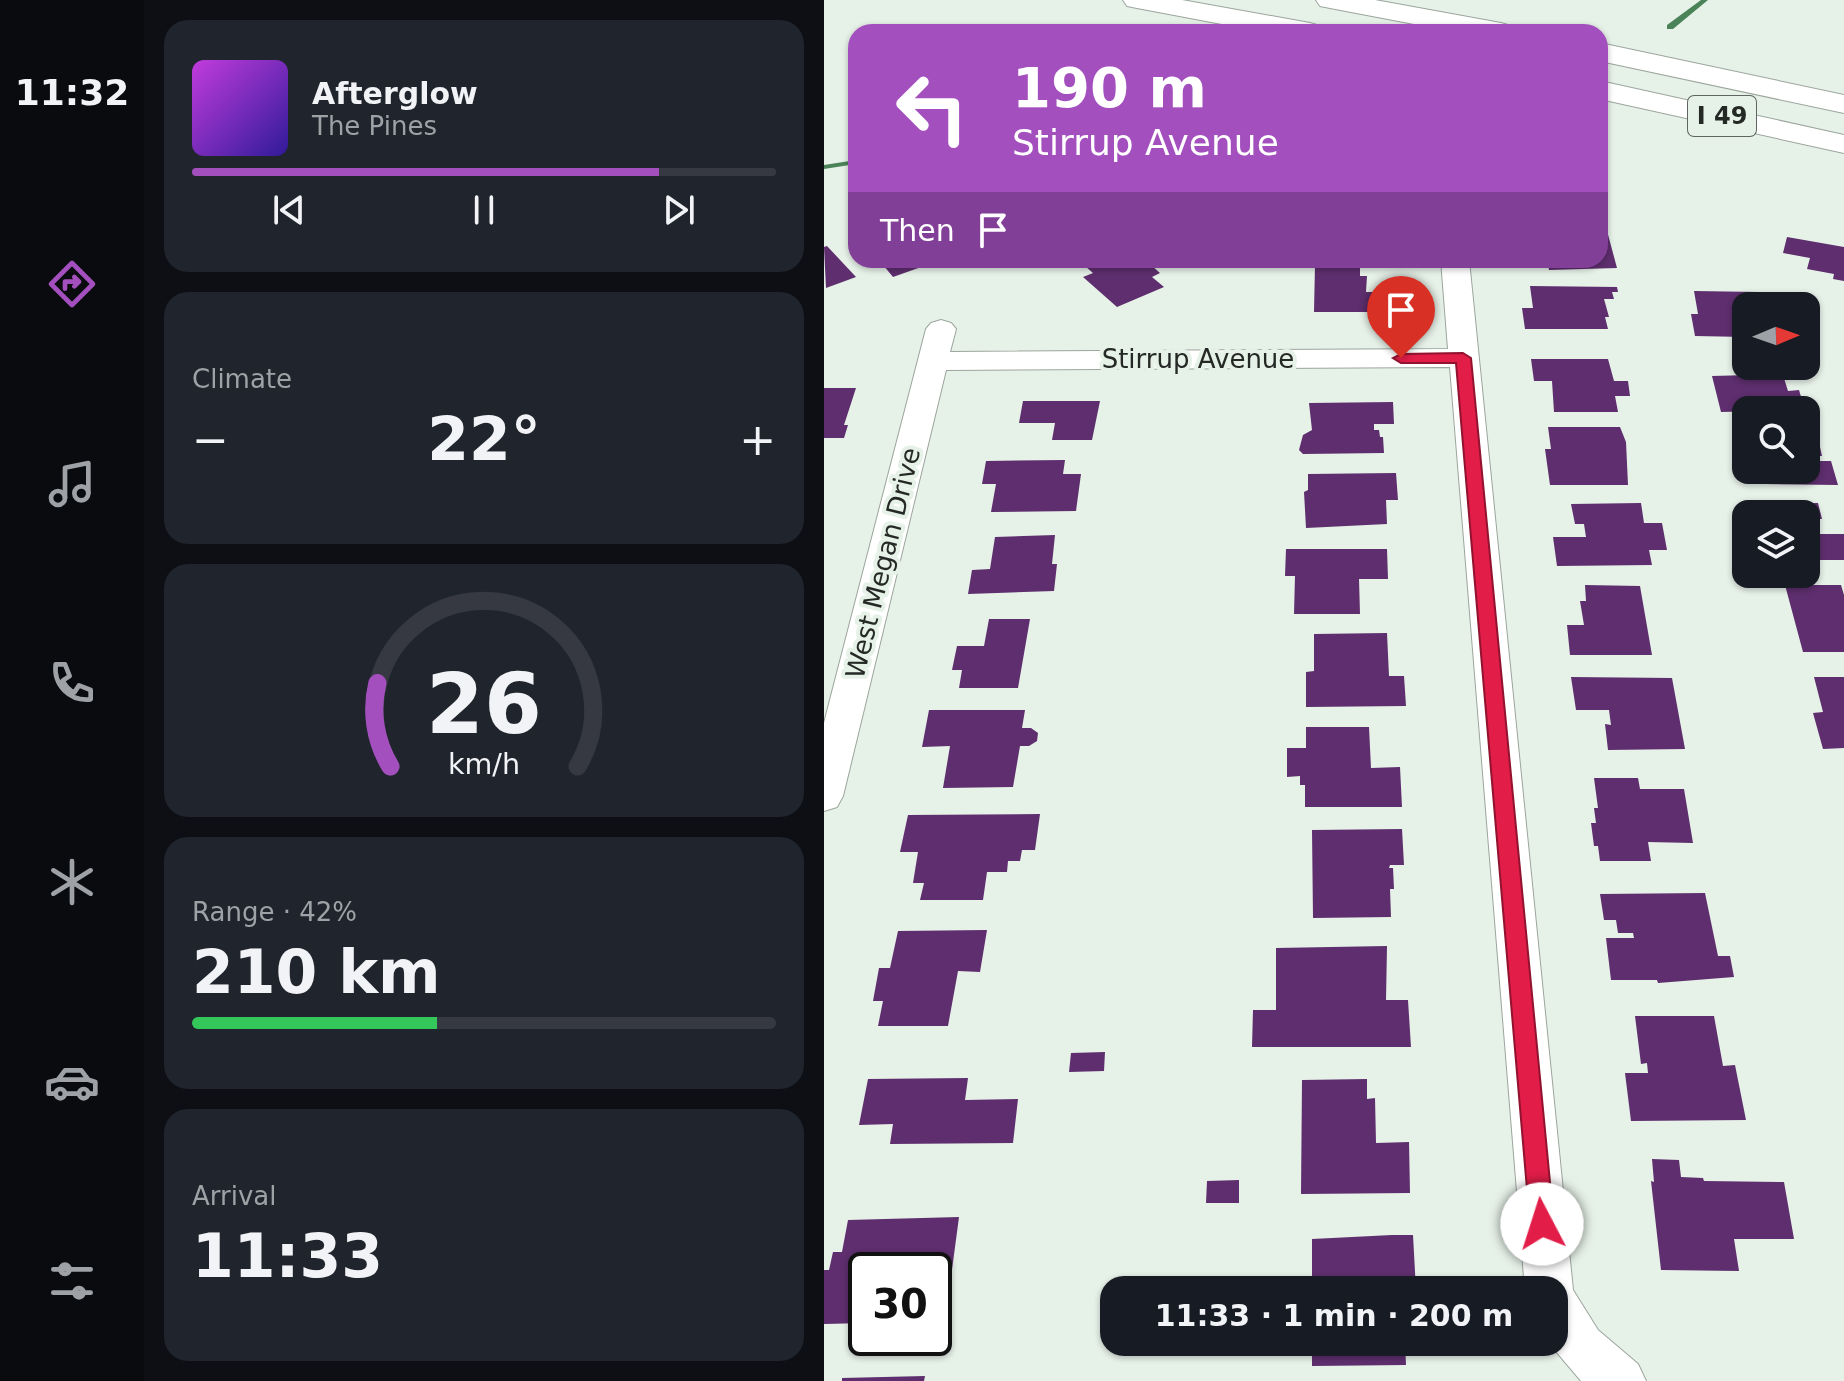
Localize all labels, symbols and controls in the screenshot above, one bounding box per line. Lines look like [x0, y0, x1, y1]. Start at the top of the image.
text: 190 m [1012, 55, 1207, 120]
icon: left [880, 56, 984, 160]
text: 11:32 [15, 72, 129, 113]
text: Afterglow [312, 76, 478, 111]
road number: I 49 [1688, 96, 1756, 136]
text: The Pines [312, 111, 437, 141]
text: Stirrup Avenue [1012, 122, 1279, 163]
icon: previous [267, 188, 311, 232]
icon: pause [462, 188, 506, 232]
icon: next [657, 188, 701, 232]
icon: arrive [971, 208, 1015, 252]
text: Then [880, 213, 955, 248]
icon: directions [44, 256, 100, 312]
pin [1367, 276, 1435, 358]
icon: arrive [1379, 288, 1423, 332]
north arrow [1732, 292, 1820, 380]
map controls [1732, 292, 1820, 588]
street label: Stirrup Avenue [1102, 344, 1294, 374]
text: Climate [192, 364, 292, 394]
button: search [1732, 396, 1820, 484]
text: 22° [427, 404, 541, 474]
text: − [192, 414, 229, 465]
text: + [739, 414, 776, 465]
street label: West Megan Drive [840, 444, 926, 682]
icon: music [44, 456, 100, 512]
button: layers [1732, 500, 1820, 588]
icon: phone [44, 655, 100, 711]
text: 26 [426, 655, 542, 752]
text: km/h [448, 747, 520, 781]
icon: climate [44, 854, 100, 910]
text: Range · 42% [192, 897, 357, 927]
text: 210 km [192, 937, 441, 1007]
icon: car [44, 1054, 100, 1110]
text: Arrival [192, 1181, 276, 1211]
position arrow [1500, 1182, 1584, 1266]
text: 11:33 [192, 1221, 383, 1291]
speed limit sign: 30 [848, 1252, 952, 1356]
icon: filters [44, 1253, 100, 1309]
text: 11:33 · 1 min · 200 m [1155, 1298, 1513, 1333]

